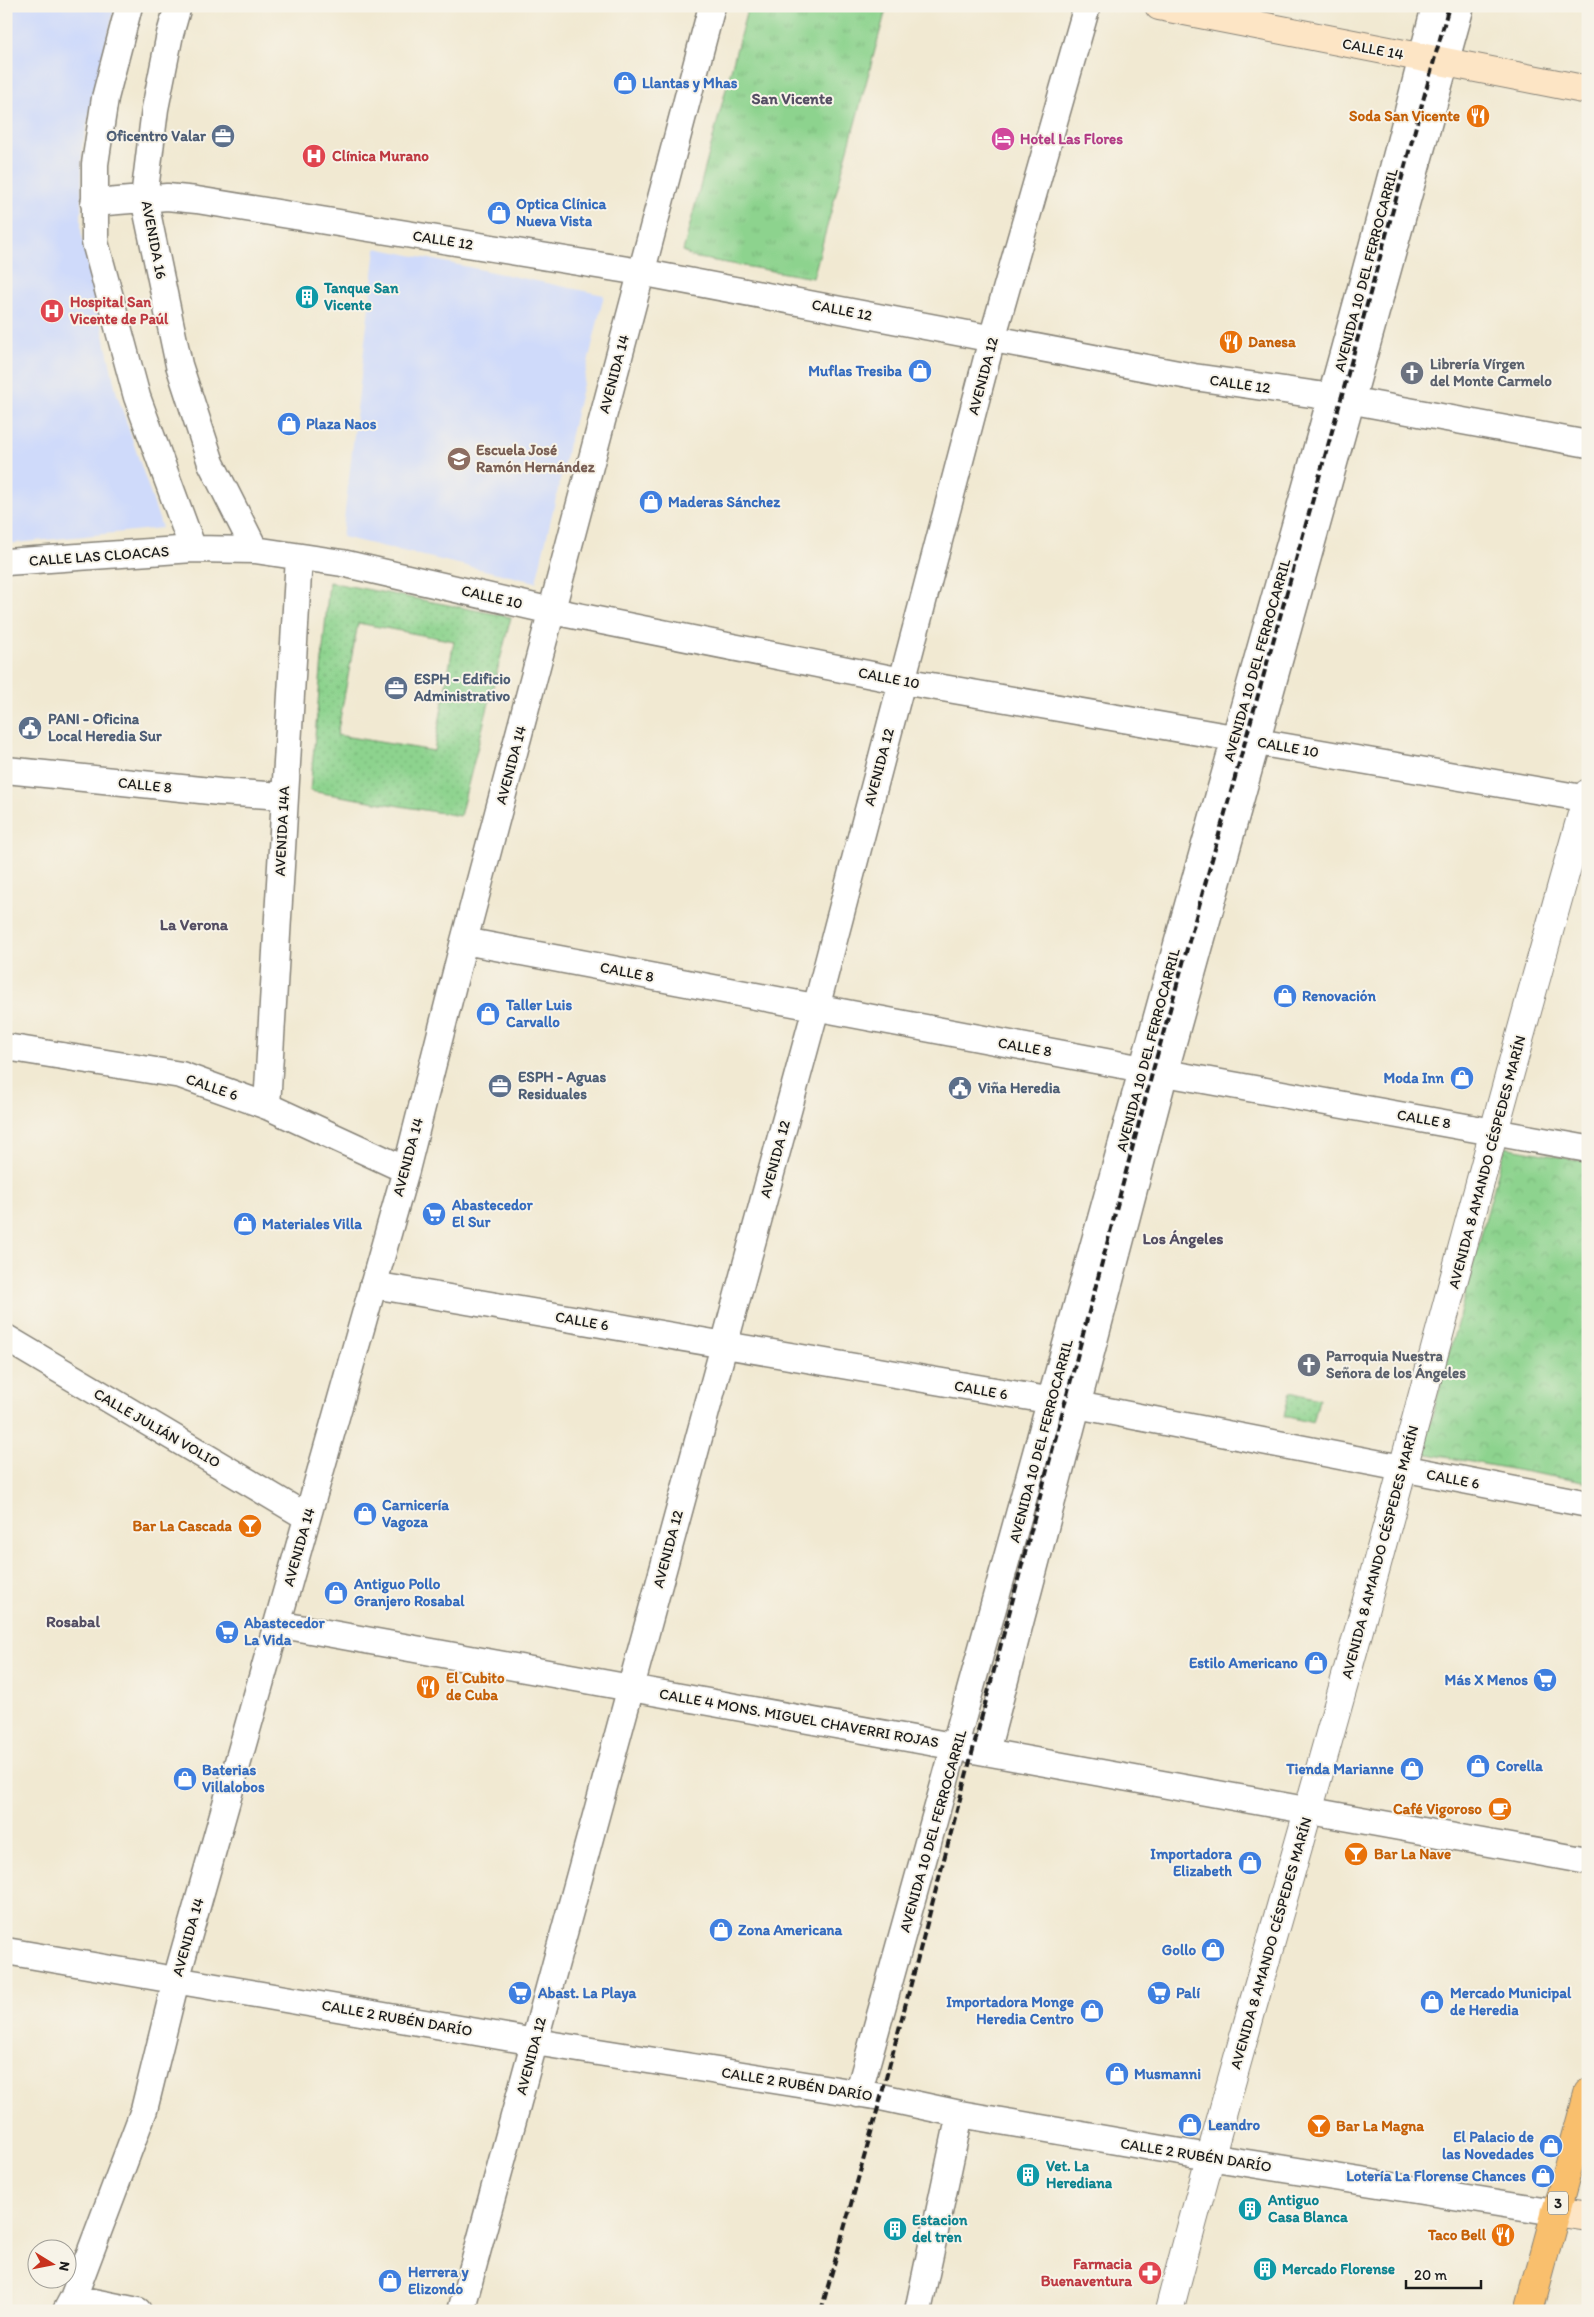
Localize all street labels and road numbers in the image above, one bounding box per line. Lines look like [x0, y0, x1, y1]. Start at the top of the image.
street label: CALLE 14 [1341, 34, 1405, 64]
street label: AVENIDA 10 DEL FERROCARRIL [1330, 166, 1402, 374]
street label: AVENIDA 16 [138, 199, 170, 281]
street label: CALLE 12 [411, 226, 475, 254]
street label: CALLE 12 [810, 295, 874, 325]
street label: AVENIDA 14 [595, 333, 633, 415]
street label: AVENIDA 12 [964, 335, 1002, 417]
street label: CALLE 12 [1209, 371, 1272, 397]
street label: CALLE LAS CLOACAS [28, 542, 170, 570]
street label: AVENIDA 10 DEL FERROCARRIL [1219, 556, 1295, 763]
street label: CALLE 10 [460, 581, 524, 613]
street label: CALLE 10 [857, 663, 921, 693]
street label: AVENIDA 14 [492, 724, 530, 806]
street label: AVENIDA 12 [860, 726, 898, 808]
street label: CALLE 10 [1256, 733, 1320, 761]
street label: CALLE 8 [117, 773, 173, 797]
street label: AVENIDA 14A [271, 785, 293, 877]
street label: AVENIDA 10 DEL FERROCARRIL [1112, 946, 1184, 1154]
street label: CALLE 8 [599, 958, 655, 986]
street label: CALLE 8 [997, 1033, 1053, 1061]
street label: AVENIDA 8 AMANDO CÉSPEDES MARÍN [1444, 1033, 1530, 1291]
street label: CALLE 6 [183, 1070, 241, 1104]
street label: CALLE 8 [1396, 1105, 1452, 1133]
street label: AVENIDA 14 [389, 1116, 427, 1198]
street label: AVENIDA 12 [756, 1118, 794, 1200]
street label: CALLE 6 [554, 1307, 610, 1335]
street label: AVENIDA 10 DEL FERROCARRIL [1005, 1337, 1077, 1545]
street label: CALLE 6 [953, 1376, 1009, 1404]
street label: CALLE JULIÁN VOLIO [90, 1384, 224, 1472]
street label: AVENIDA 8 AMANDO CÉSPEDES MARÍN [1337, 1423, 1423, 1681]
street label: CALLE 6 [1425, 1465, 1481, 1493]
street label: AVENIDA 14 [279, 1506, 319, 1588]
street label: AVENIDA 12 [649, 1508, 687, 1590]
street label: CALLE 4 MONS. MIGUEL CHAVERRI ROJAS [658, 1685, 940, 1751]
street label: AVENIDA 10 DEL FERROCARRIL [895, 1727, 971, 1934]
street label: AVENIDA 8 AMANDO CÉSPEDES MARÍN [1226, 1815, 1316, 2071]
street label: AVENIDA 14 [168, 1896, 208, 1978]
street label: CALLE 2 RUBÉN DARÍO [320, 1996, 474, 2040]
street label: AVENIDA 12 [512, 2015, 550, 2097]
street label: CALLE 2 RUBÉN DARÍO [720, 2063, 874, 2105]
street label: CALLE 2 RUBÉN DARÍO [1119, 2134, 1273, 2176]
road number: 3 [1548, 2192, 1568, 2214]

